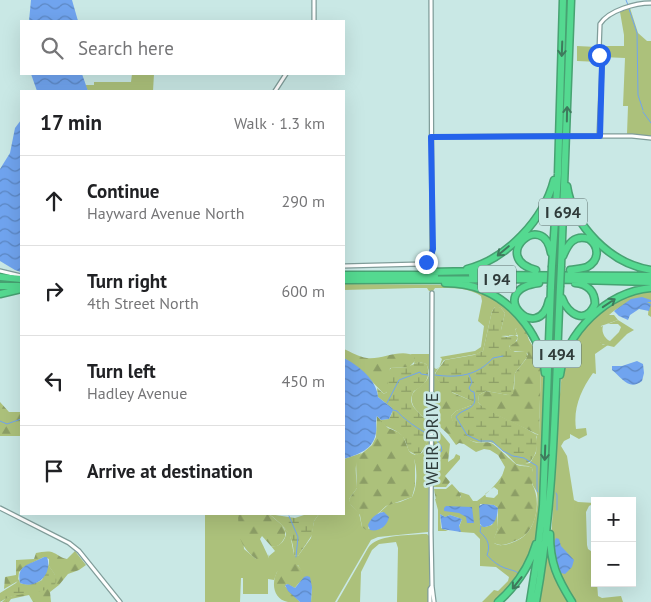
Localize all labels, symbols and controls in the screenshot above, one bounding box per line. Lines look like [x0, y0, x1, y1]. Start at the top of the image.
search box [20, 20, 345, 75]
icon: search [38, 34, 66, 62]
text: Search here [78, 36, 174, 60]
one-way arrow [557, 40, 566, 56]
route start [588, 44, 611, 67]
one-way arrow [562, 107, 572, 123]
text: 17 min [40, 109, 102, 136]
text: Walk · 1.3 km [234, 113, 325, 133]
text: Continue [87, 179, 159, 203]
icon: ahead [40, 187, 68, 215]
text: 290 m [282, 191, 325, 211]
road number: I 694 [539, 198, 587, 226]
text: Hayward Avenue North [87, 203, 244, 223]
one-way arrow [496, 246, 509, 257]
route end [415, 251, 438, 274]
road number: I 94 [478, 266, 516, 292]
text: Turn right [87, 269, 167, 293]
icon: right [40, 277, 68, 305]
text: 600 m [282, 281, 325, 301]
text: 4th Street North [87, 293, 199, 313]
one-way arrow [602, 298, 616, 308]
road number: I 494 [533, 340, 581, 368]
text: Turn left [87, 359, 156, 383]
icon: left [40, 367, 68, 395]
text: 450 m [282, 371, 325, 391]
text: Hadley Avenue [87, 383, 187, 403]
street label: WEIR DRIVE [420, 393, 443, 485]
one-way arrow [540, 444, 550, 460]
icon: arrive [40, 457, 68, 485]
text: Arrive at destination [87, 459, 253, 483]
map controls [591, 497, 636, 587]
button: + [591, 497, 636, 542]
button: − [591, 542, 636, 587]
one-way arrow [511, 576, 522, 589]

